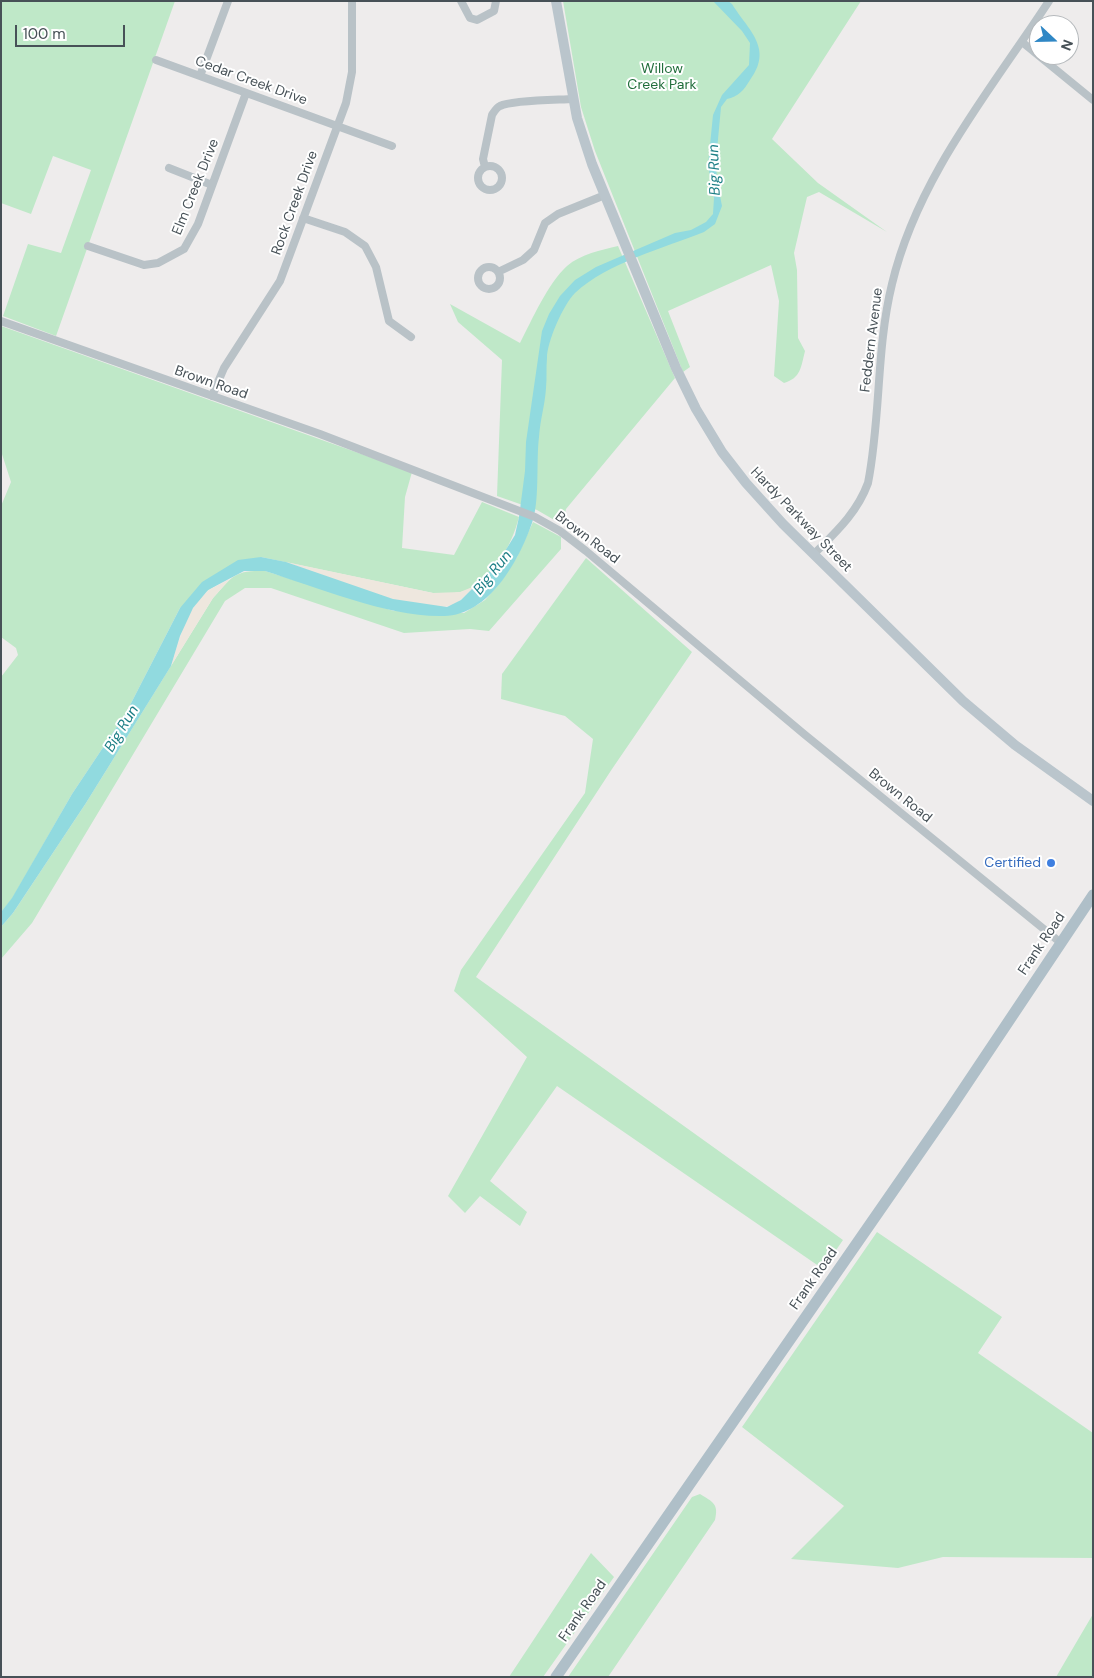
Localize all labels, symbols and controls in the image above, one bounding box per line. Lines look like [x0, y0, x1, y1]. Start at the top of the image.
scale bar [18, 15, 128, 47]
north arrow [1029, 15, 1079, 65]
text: 100 m [23, 24, 66, 44]
text: N [1057, 37, 1077, 53]
street label: Cedar Creek Drive [193, 53, 309, 109]
park label: Willow Creek Park [627, 61, 697, 94]
street label: Elm Creek Drive [169, 137, 223, 237]
water label: Big Run [705, 144, 725, 196]
street label: Rock Creek Drive [268, 149, 322, 257]
street label: Feddern Avenue [857, 287, 887, 393]
street label: Brown Road [172, 363, 250, 403]
street label: Hardy Parkway Street [747, 464, 855, 576]
street label: Brown Road [551, 508, 623, 568]
water label: Big Run [470, 547, 516, 599]
water label: Big Run [101, 702, 143, 756]
street label: Brown Road [865, 765, 935, 827]
place label: Certified [984, 855, 1041, 871]
marker: Certified [1045, 857, 1057, 869]
street label: Frank Road [1015, 910, 1069, 978]
street label: Frank Road [787, 1245, 841, 1313]
street label: Frank Road [556, 1577, 610, 1645]

